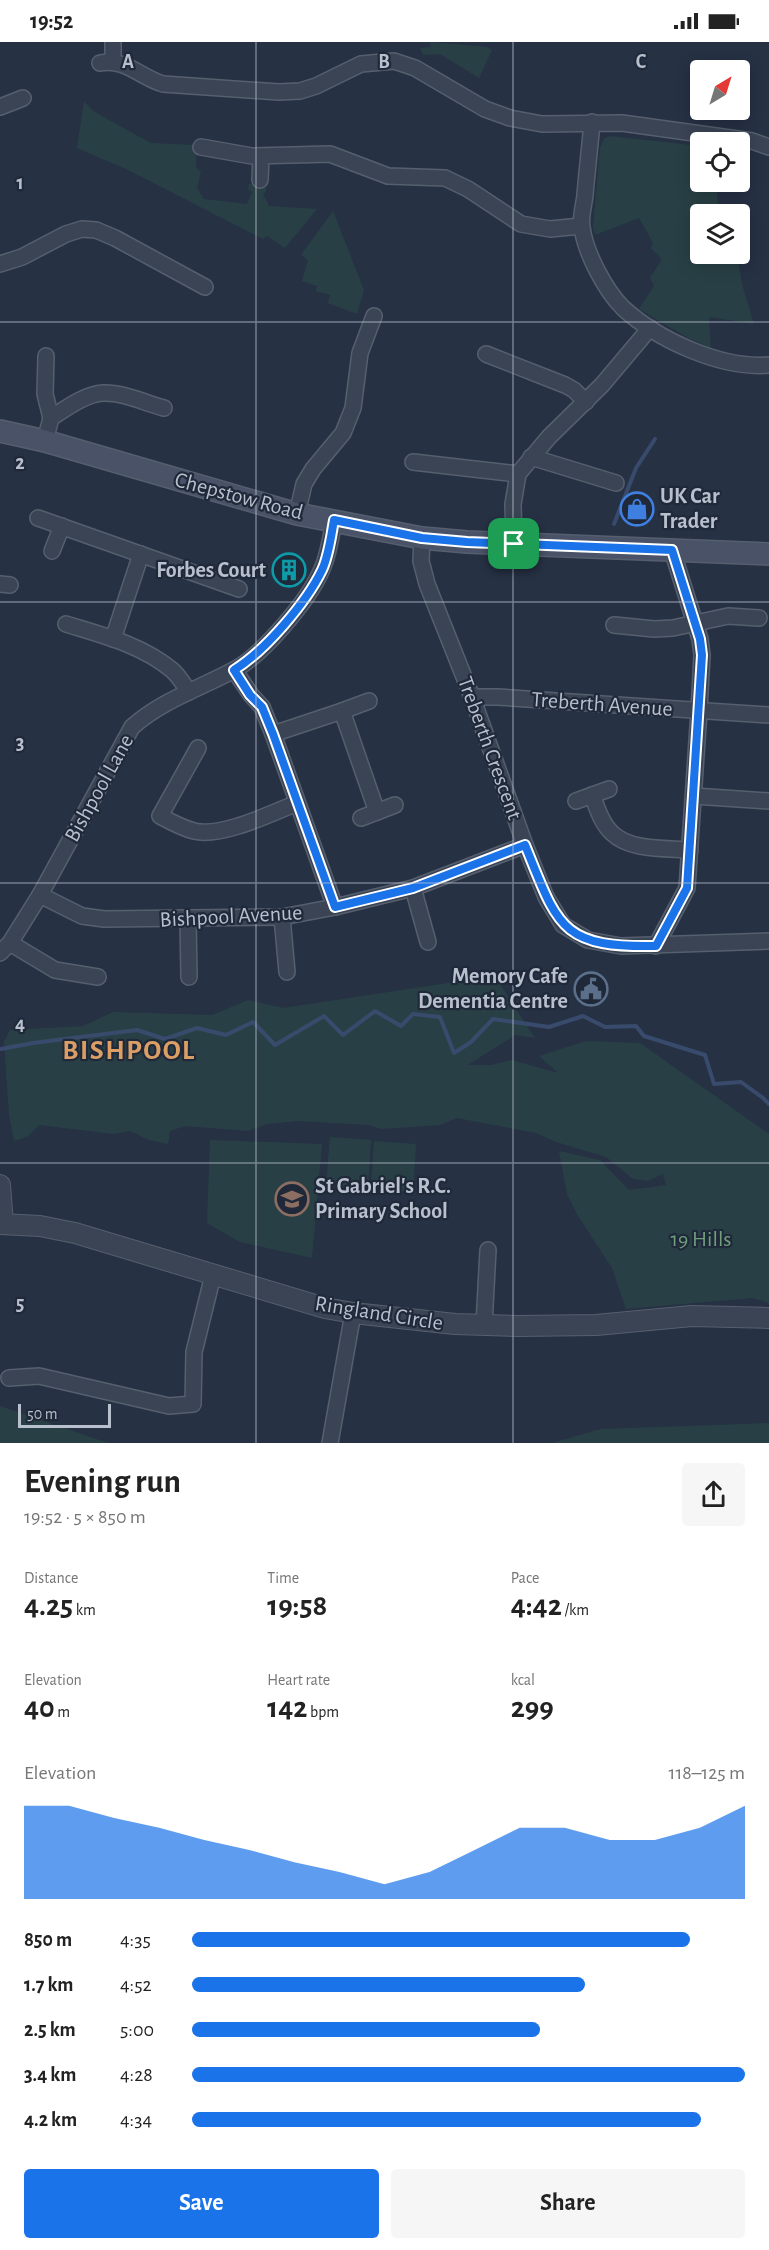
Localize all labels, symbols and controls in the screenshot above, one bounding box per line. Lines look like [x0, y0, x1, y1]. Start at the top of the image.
text: 19:52 [30, 10, 73, 32]
text: A [122, 52, 134, 72]
text: B [378, 52, 390, 72]
text: C [636, 52, 647, 72]
north arrow [690, 60, 750, 120]
map controls [690, 60, 750, 264]
button: locate [690, 132, 750, 192]
text: 1 [16, 173, 24, 193]
button: layers [690, 204, 750, 264]
text: 2 [15, 453, 25, 473]
street label: Chepstow Road [173, 468, 305, 524]
place label: UK Car Trader [660, 485, 720, 532]
shop icon: UK Car Trader [619, 491, 655, 527]
pin [488, 518, 539, 569]
icon: arrive [497, 527, 530, 560]
building icon: Forbes Court [271, 552, 307, 588]
place label: Forbes Court [156, 559, 267, 581]
street label: Treberth Crescent [454, 673, 526, 823]
street label: Treberth Avenue [531, 688, 673, 720]
street label: Bishpool Lane [60, 731, 138, 845]
text: 3 [16, 733, 24, 753]
street label: Bishpool Avenue [159, 901, 303, 931]
place label: Memory Cafe Dementia Centre [418, 965, 568, 1012]
public building icon: Memory Cafe Dementia Centre [573, 971, 609, 1007]
text: 4 [15, 1014, 25, 1034]
district label: BISHPOOL [62, 1037, 196, 1065]
place label: St Gabriel's R.C. Primary School [315, 1175, 451, 1223]
school or university icon: St Gabriel's R.C. Primary School [274, 1181, 310, 1217]
park label: 19 Hills [671, 1228, 731, 1250]
street label: Ringland Circle [313, 1292, 445, 1334]
text: 5 [16, 1294, 24, 1314]
scale bar [18, 1401, 111, 1428]
text: 50 m [27, 1406, 58, 1422]
button: share [682, 1463, 745, 1526]
text: Evening run [24, 1466, 181, 1499]
text: 19:52 · 5 × 850 m [24, 1507, 146, 1527]
text: Distance [24, 1570, 78, 1586]
text: Time [267, 1570, 299, 1586]
text: Pace [511, 1570, 539, 1586]
text: 4.25 [24, 1591, 73, 1621]
text: 19:58 [267, 1591, 327, 1621]
text: 4:42 [511, 1591, 562, 1621]
text: km [73, 1602, 96, 1618]
text: /km [562, 1602, 589, 1618]
text: Elevation [24, 1672, 82, 1688]
text: Heart rate [267, 1672, 330, 1688]
text: kcal [511, 1672, 535, 1688]
text: 40 [24, 1693, 55, 1723]
text: 142 [267, 1693, 307, 1723]
text: 299 [511, 1693, 554, 1723]
text: m [55, 1704, 70, 1720]
text: bpm [307, 1704, 339, 1720]
text: Elevation [24, 1763, 96, 1783]
text: 118–125 m [669, 1763, 745, 1783]
text: 850 m [24, 1930, 72, 1950]
text: 4:35 [120, 1930, 151, 1950]
text: 1.7 km [24, 1975, 73, 1995]
text: 4:52 [120, 1975, 152, 1995]
text: 2.5 km [24, 2020, 76, 2040]
text: 5:00 [120, 2020, 154, 2040]
text: 3.4 km [24, 2065, 76, 2085]
text: 4:28 [120, 2065, 153, 2085]
text: 4.2 km [24, 2110, 77, 2130]
text: 4:34 [120, 2110, 152, 2130]
button: Save [24, 2169, 379, 2238]
button: Share [391, 2169, 745, 2238]

